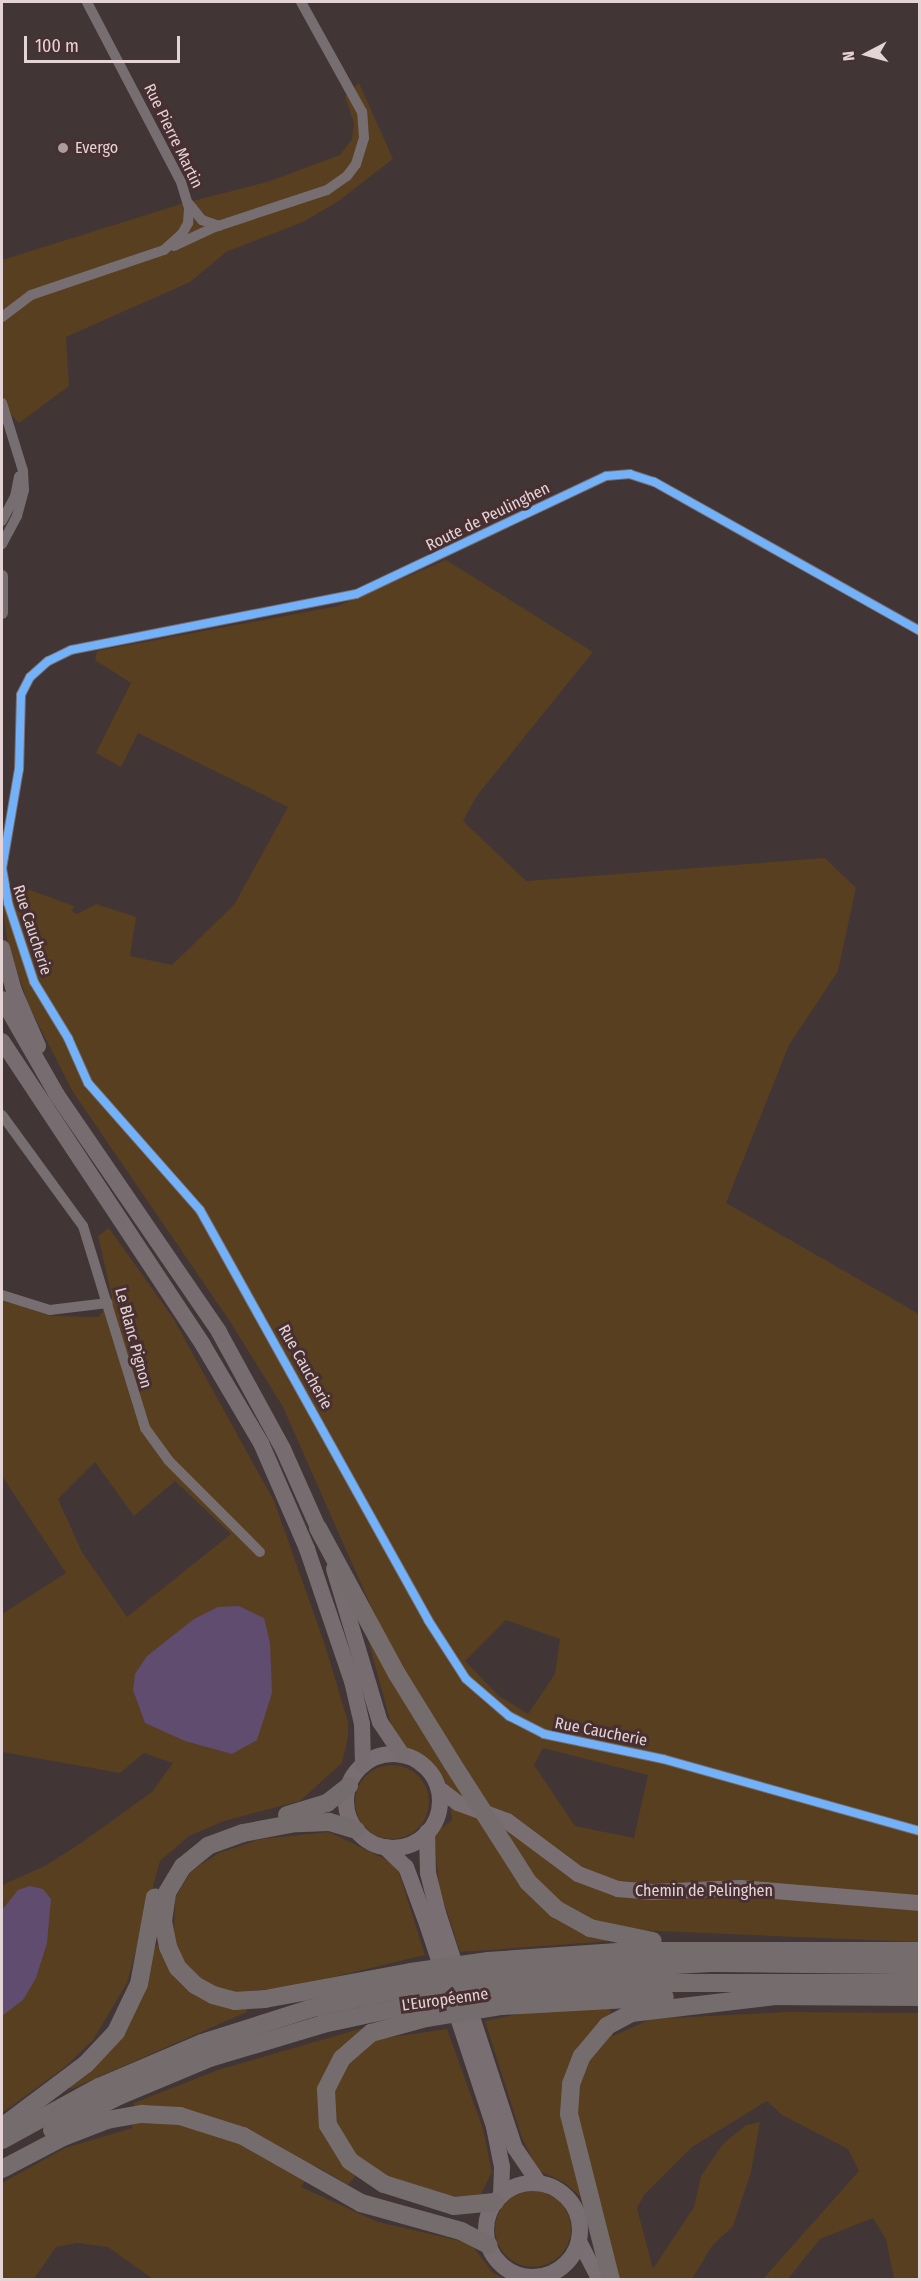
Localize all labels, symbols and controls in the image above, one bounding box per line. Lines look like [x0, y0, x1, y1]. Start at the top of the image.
scale bar [27, 24, 183, 62]
north arrow [837, 24, 897, 84]
text: 100 m [35, 35, 79, 57]
text: N [839, 50, 859, 62]
street label: Rue Pierre Martin [139, 81, 207, 191]
place label: Evergo [75, 138, 118, 158]
marker: Evergo [56, 141, 70, 155]
street label: Route de Peulinghen [423, 479, 553, 555]
street label: Rue Caucherie [8, 883, 56, 977]
street label: Le Blanc Pignon [110, 1286, 156, 1390]
street label: Rue Caucherie [274, 1321, 336, 1413]
street label: Rue Caucherie [553, 1714, 649, 1750]
street label: Chemin de Pelinghen [635, 1881, 773, 1901]
street label: L'Européenne [401, 1984, 489, 2016]

